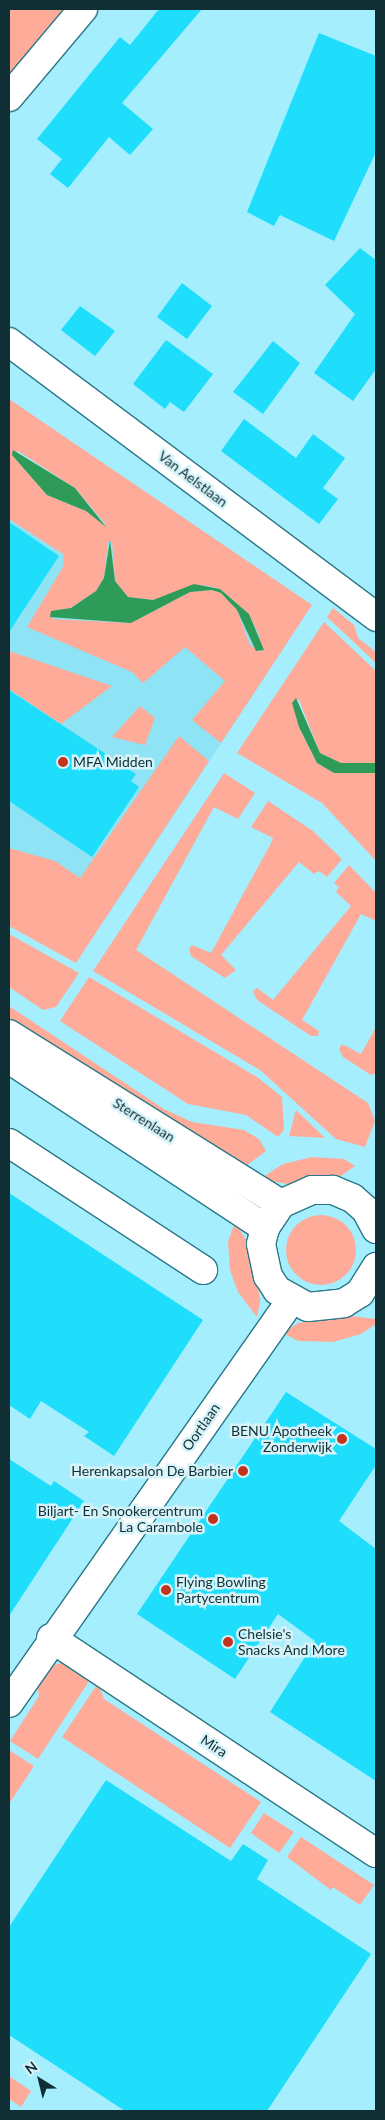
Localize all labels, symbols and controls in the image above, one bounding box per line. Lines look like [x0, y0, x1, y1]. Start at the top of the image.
street label: Van Aelstlaan [155, 447, 231, 511]
place label: MFA Midden [73, 754, 153, 770]
marker: MFA Midden [57, 756, 69, 768]
street label: Sterrenlaan [110, 1094, 178, 1146]
street label: Oortlaan [179, 1400, 223, 1454]
place label: BENU Apotheek Zonderwijk [230, 1423, 332, 1455]
marker: BENU Apotheek Zonderwijk [336, 1433, 348, 1445]
place label: Herenkapsalon De Barbier [71, 1463, 233, 1479]
marker: Herenkapsalon De Barbier [237, 1465, 249, 1477]
place label: Biljart- En Snookercentrum La Carambole [38, 1503, 203, 1535]
marker: Biljart- En Snookercentrum La Carambole [207, 1513, 219, 1525]
place label: Flying Bowling Partycentrum [176, 1574, 266, 1606]
marker: Flying Bowling Partycentrum [160, 1584, 172, 1596]
place label: Chelsie's Snacks And More [238, 1626, 345, 1658]
marker: Chelsie's Snacks And More [222, 1636, 234, 1648]
street label: Mira [198, 1731, 230, 1761]
north arrow [15, 2055, 65, 2105]
text: N [22, 2057, 40, 2078]

